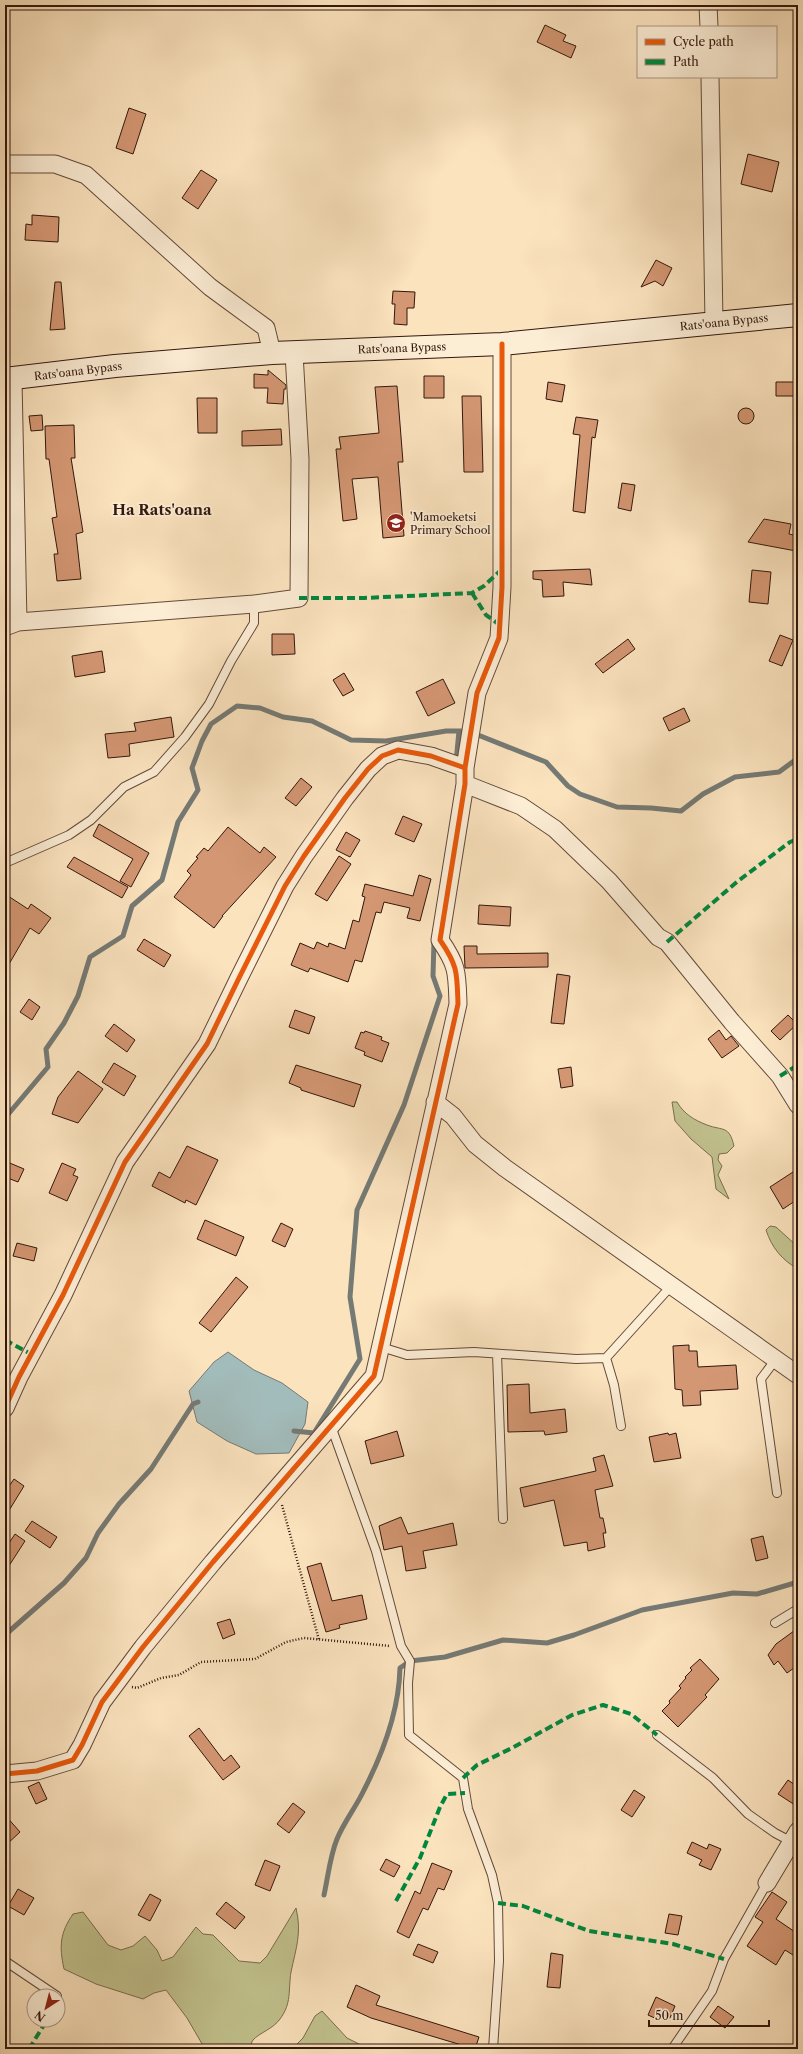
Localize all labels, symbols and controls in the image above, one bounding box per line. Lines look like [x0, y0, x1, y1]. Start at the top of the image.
legend [637, 26, 777, 78]
text: Cycle path [673, 34, 734, 49]
text: Path [673, 54, 699, 69]
street label: Rats'oana Bypass [679, 310, 769, 334]
street label: Rats'oana Bypass [357, 339, 447, 357]
street label: Rats'oana Bypass [33, 359, 123, 383]
district label: Ha Rats'oana [112, 500, 212, 519]
place label: 'Mamoeketsi Primary School [410, 510, 491, 537]
school or university icon: 'Mamoeketsi Primary School [385, 512, 407, 534]
north arrow [26, 1988, 66, 2028]
scale bar [649, 2002, 769, 2028]
text: N [32, 2007, 48, 2025]
text: 50 m [655, 2008, 684, 2023]

